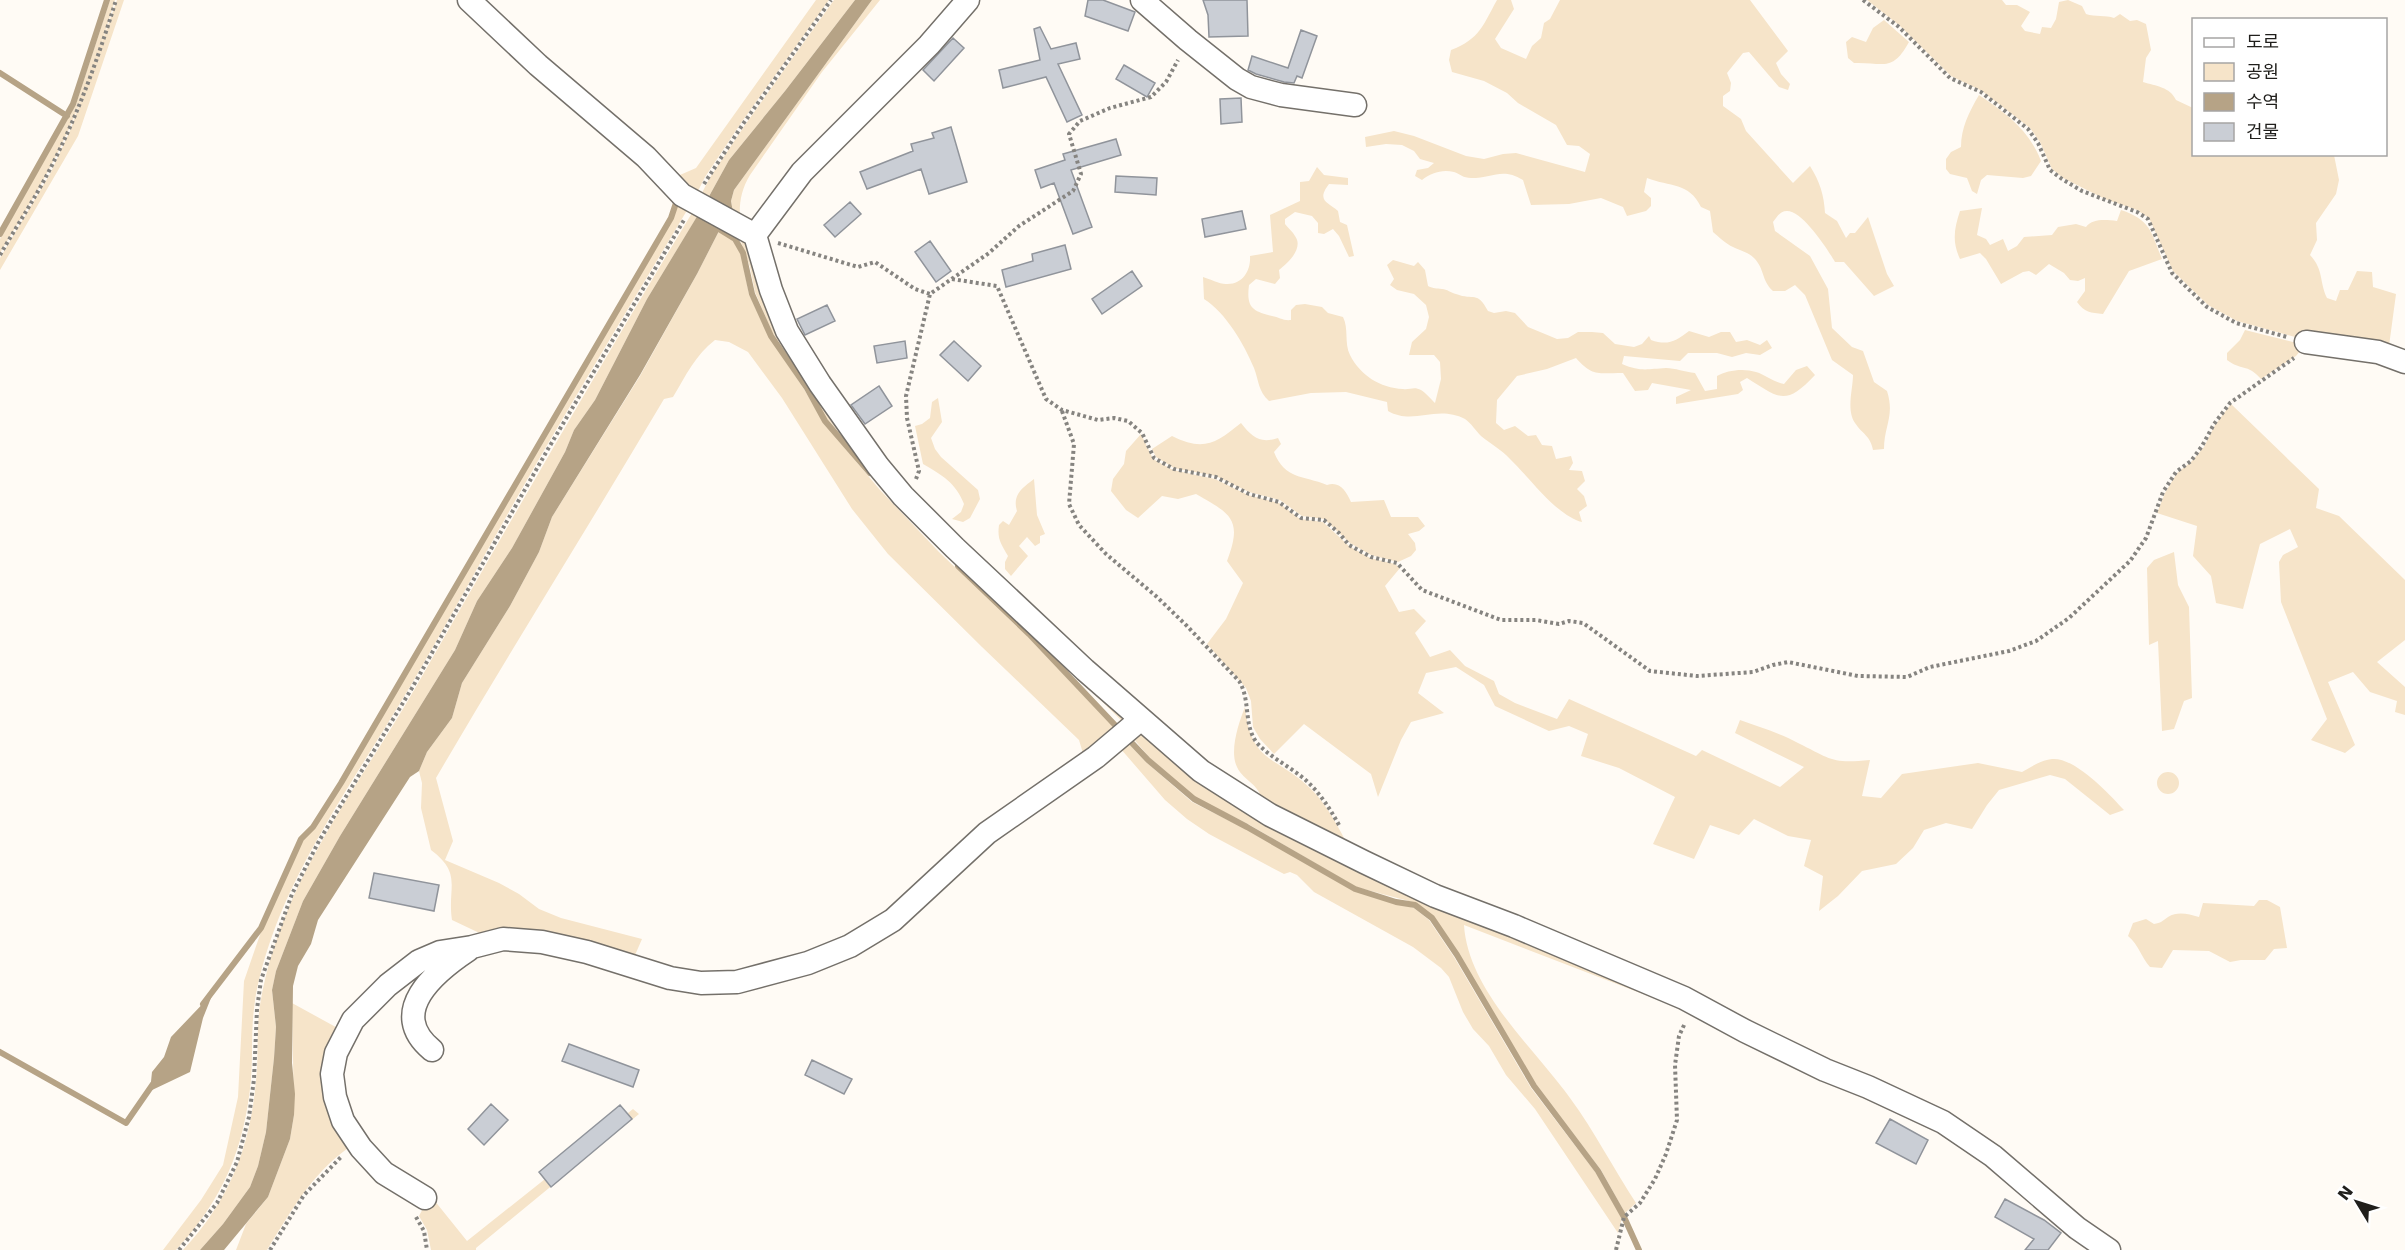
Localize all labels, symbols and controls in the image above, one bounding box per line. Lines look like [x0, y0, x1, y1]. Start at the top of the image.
legend [2192, 18, 2387, 156]
text: 도로 [2246, 31, 2279, 52]
text: 공원 [2246, 61, 2279, 82]
text: 수역 [2246, 91, 2279, 112]
text: 건물 [2246, 121, 2279, 142]
north arrow [2327, 1172, 2387, 1232]
text: N [2334, 1182, 2357, 1204]

